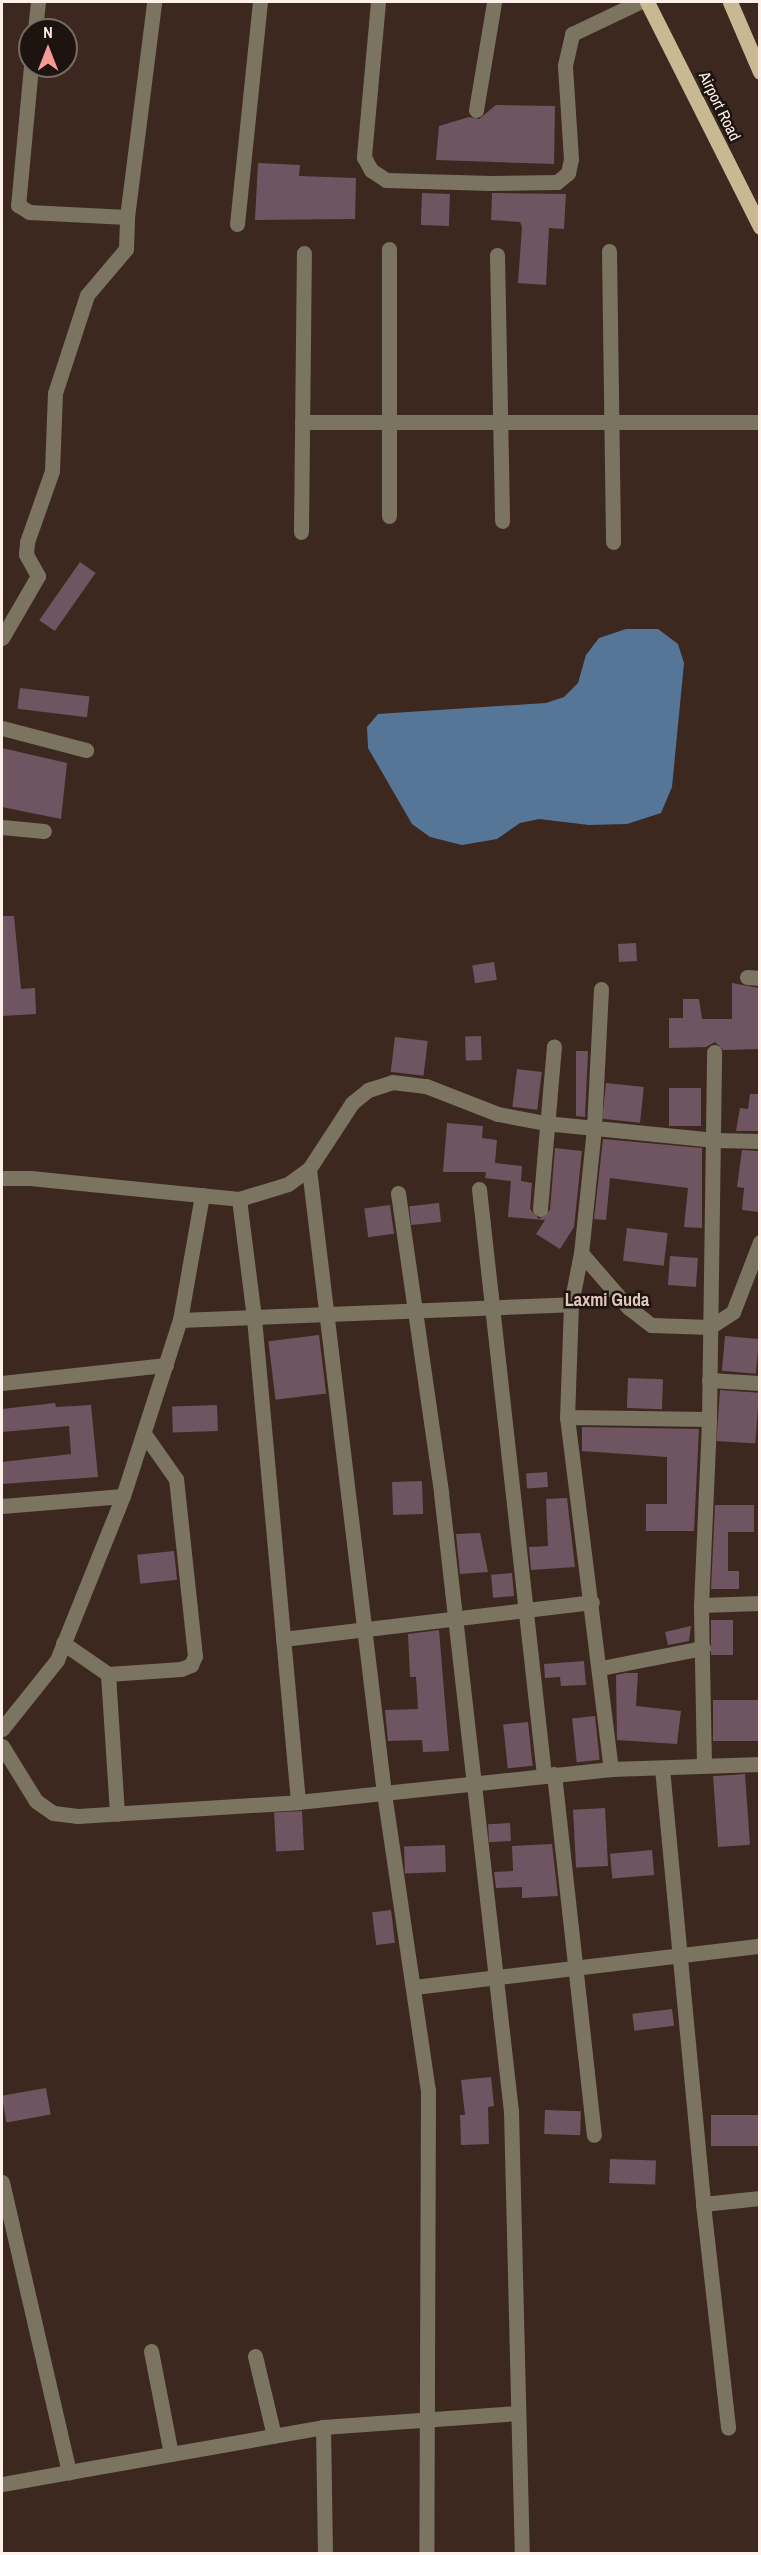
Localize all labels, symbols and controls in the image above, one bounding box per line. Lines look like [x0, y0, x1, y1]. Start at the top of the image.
north arrow [18, 18, 78, 78]
text: N [43, 21, 53, 43]
street label: Airport Road [695, 68, 745, 144]
district label: Laxmi Guda [565, 1289, 649, 1311]

